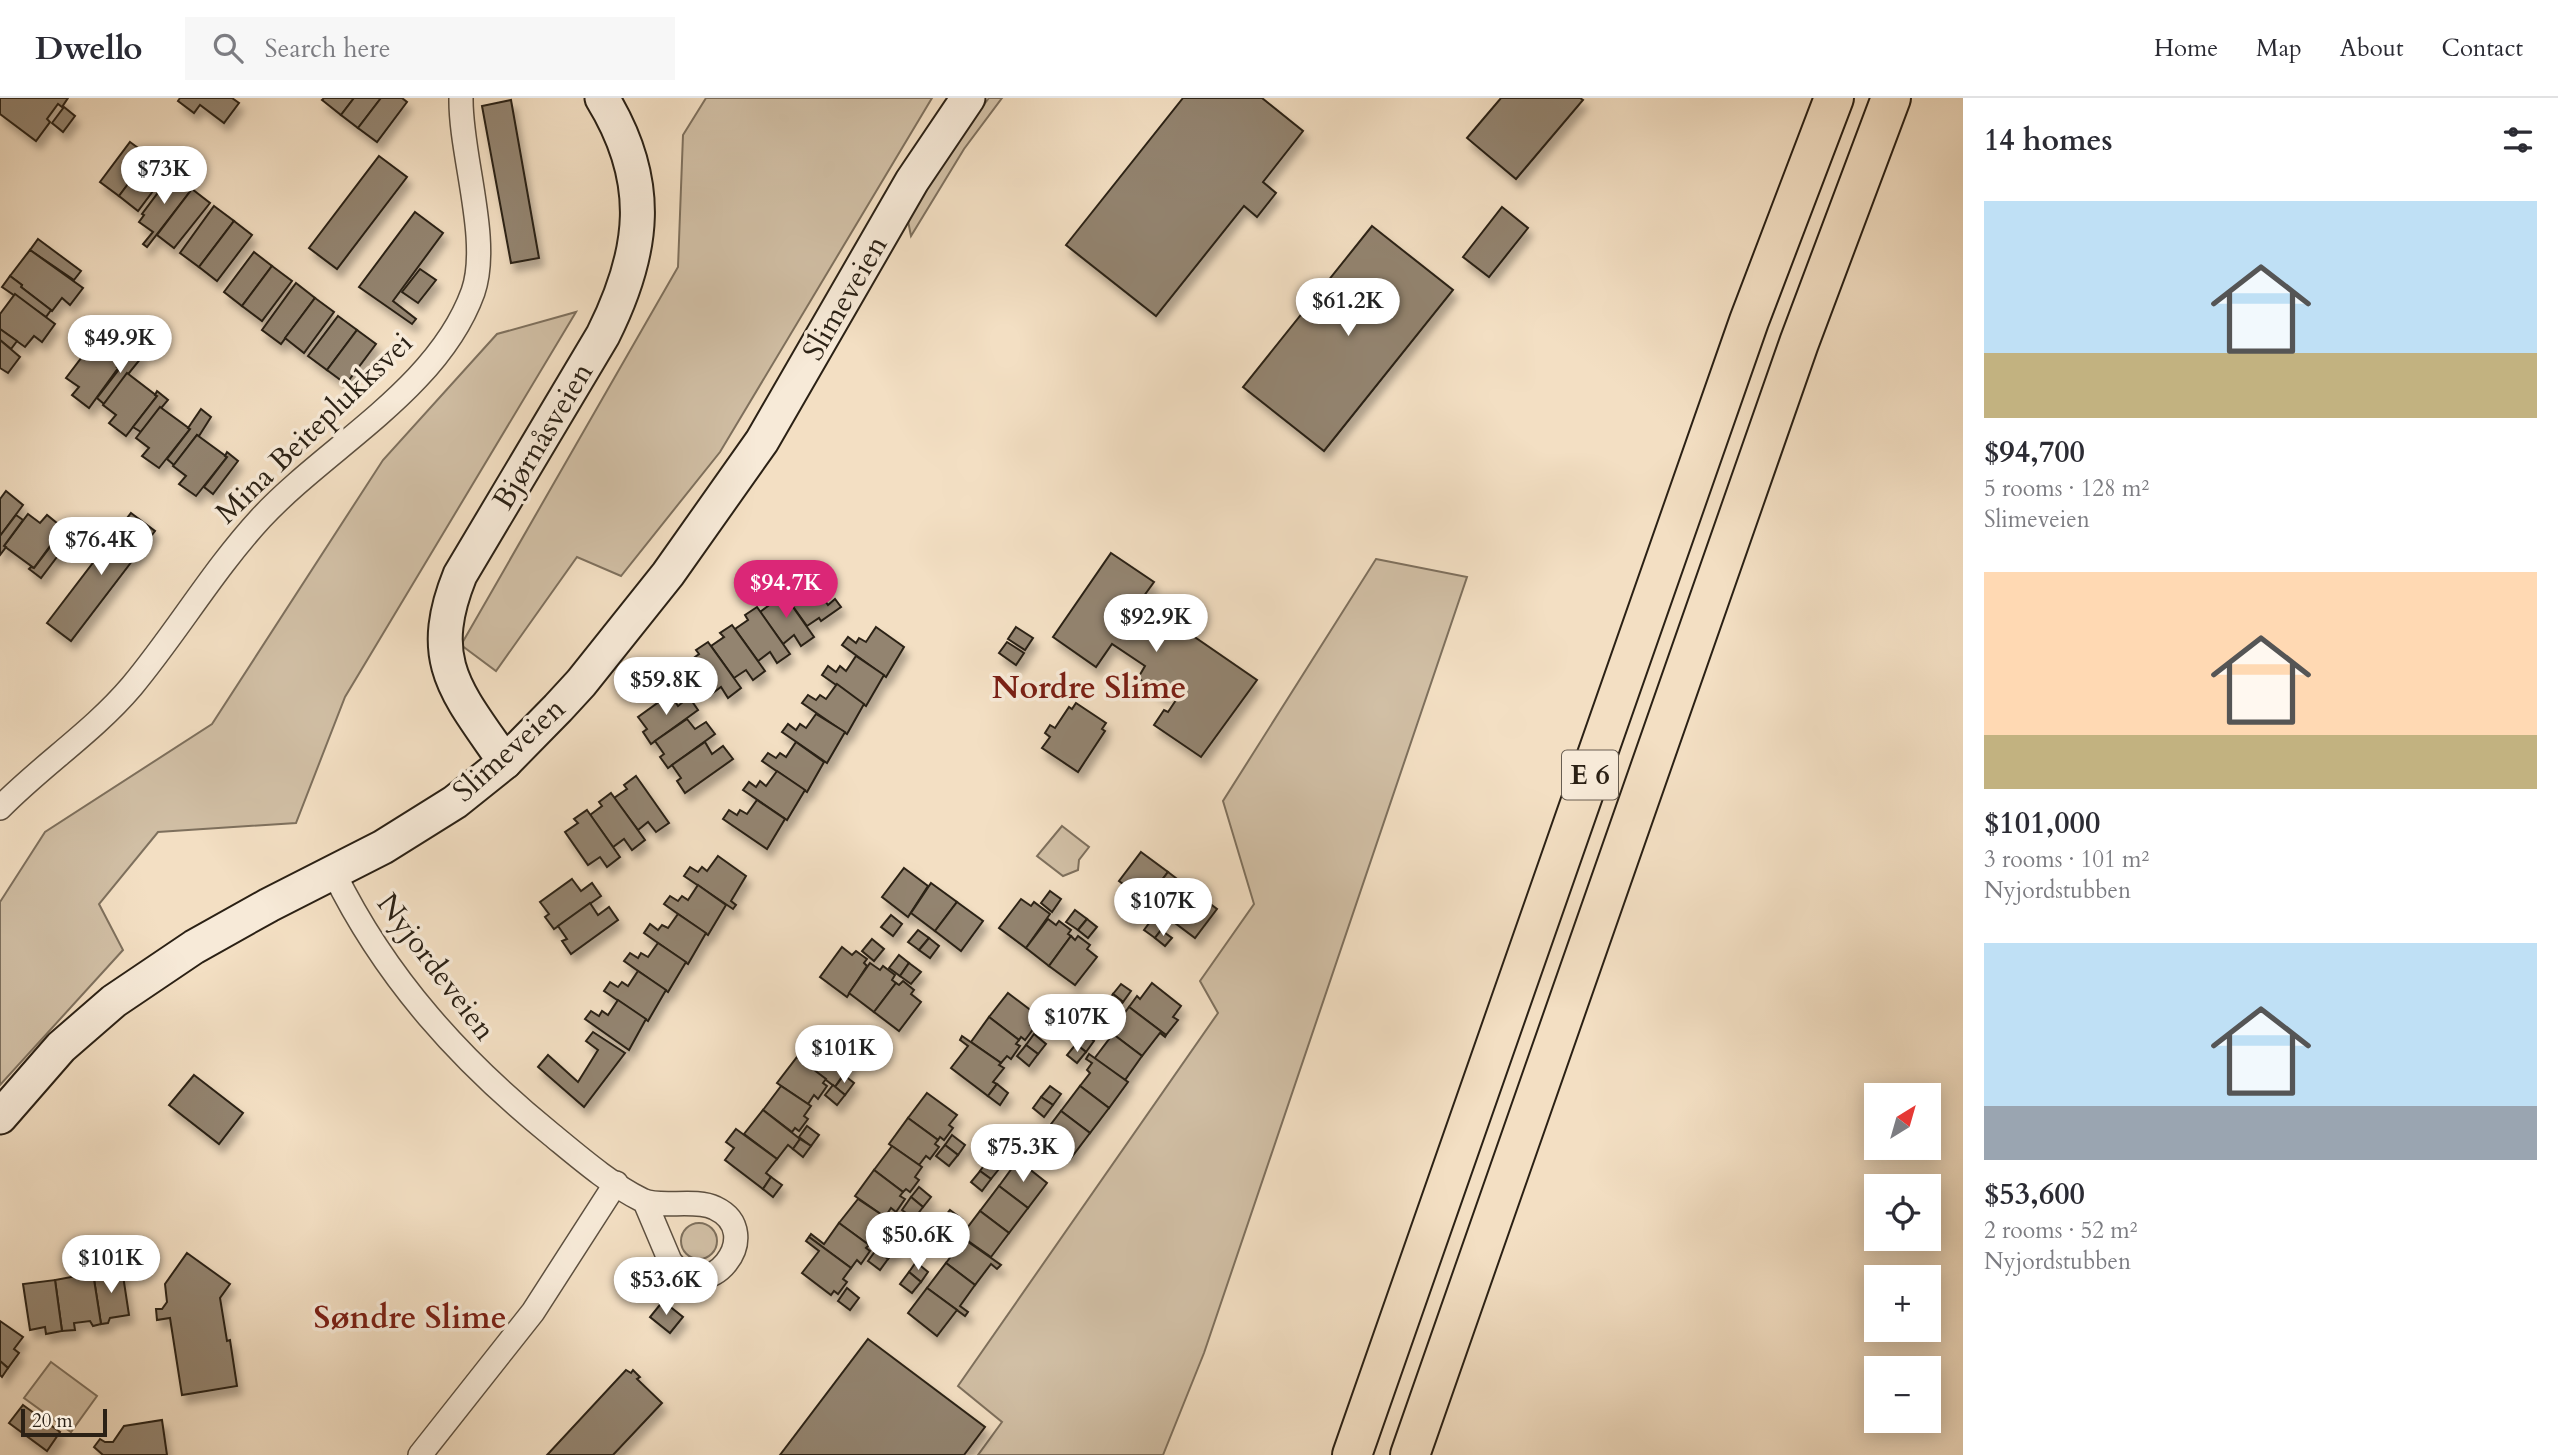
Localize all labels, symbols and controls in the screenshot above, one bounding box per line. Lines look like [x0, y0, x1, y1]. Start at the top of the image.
search box [185, 17, 675, 80]
text: Dwello [35, 26, 143, 71]
icon: search [209, 29, 247, 67]
text: Search here [265, 31, 391, 66]
text: Home [2154, 32, 2218, 65]
text: Map [2256, 32, 2302, 65]
text: About [2340, 32, 2404, 65]
text: Contact [2442, 32, 2523, 65]
text: 14 homes [1984, 120, 2113, 161]
icon: filters [2499, 121, 2537, 159]
pin: $73K [123, 146, 205, 206]
text: $73K [137, 153, 191, 184]
street label: Slimeveien [793, 228, 897, 368]
icon: home [2198, 246, 2324, 372]
pin: $61.2K [1291, 278, 1405, 338]
text: $61.2K [1312, 285, 1384, 316]
pin: $49.9K [63, 316, 177, 375]
text: $49.9K [84, 322, 156, 353]
street label: Mina Beiteplukksvei [206, 323, 422, 533]
street label: Bjørnåsveien [483, 355, 603, 517]
text: $94,700 [1984, 432, 2085, 473]
text: 5 rooms · 128 m² [1984, 473, 2149, 504]
text: Slimeveien [1984, 504, 2090, 535]
pin: $76.4K [44, 518, 158, 577]
text: $76.4K [65, 524, 137, 555]
pin: $94.7K [729, 560, 843, 620]
text: $94.7K [750, 567, 822, 598]
pin: $92.9K [1099, 594, 1213, 654]
text: $92.9K [1120, 601, 1192, 632]
icon: home [2198, 617, 2324, 743]
pin: $59.8K [609, 658, 723, 717]
text: $59.8K [630, 664, 702, 695]
district label: Nordre Slime [992, 666, 1186, 710]
street label: Slimeveien [444, 689, 574, 811]
road number: E 6 [1562, 750, 1618, 800]
text: $101,000 [1984, 803, 2100, 844]
text: 3 rooms · 101 m² [1984, 844, 2149, 875]
text: Nyjordstubben [1984, 875, 2131, 906]
pin: $107K [1114, 878, 1212, 938]
street label: Nyjordeveien [367, 885, 505, 1049]
text: $107K [1130, 885, 1196, 916]
icon: home [2198, 988, 2324, 1114]
pin: $107K [1028, 995, 1126, 1054]
text: $107K [1044, 1001, 1110, 1032]
pin: $101K [795, 1026, 893, 1085]
text: $101K [811, 1032, 877, 1063]
north arrow [1864, 1083, 1941, 1160]
map controls [1864, 1083, 1941, 1433]
pin: $75.3K [966, 1124, 1080, 1184]
text: $75.3K [987, 1131, 1059, 1162]
button: locate [1864, 1174, 1941, 1251]
text: $53,600 [1984, 1174, 2085, 1215]
pin: $50.6K [861, 1212, 975, 1272]
text: 2 rooms · 52 m² [1984, 1215, 2137, 1246]
text: $50.6K [882, 1219, 954, 1250]
pin: $101K [62, 1236, 160, 1295]
text: $101K [78, 1242, 144, 1273]
text: Nyjordstubben [1984, 1246, 2131, 1277]
pin: $53.6K [609, 1258, 723, 1317]
text: $53.6K [630, 1264, 702, 1295]
button: + [1864, 1265, 1941, 1342]
district label: Søndre Slime [313, 1296, 507, 1340]
button: − [1864, 1356, 1941, 1433]
scale bar [21, 1406, 107, 1438]
text: 20 m [32, 1408, 73, 1434]

